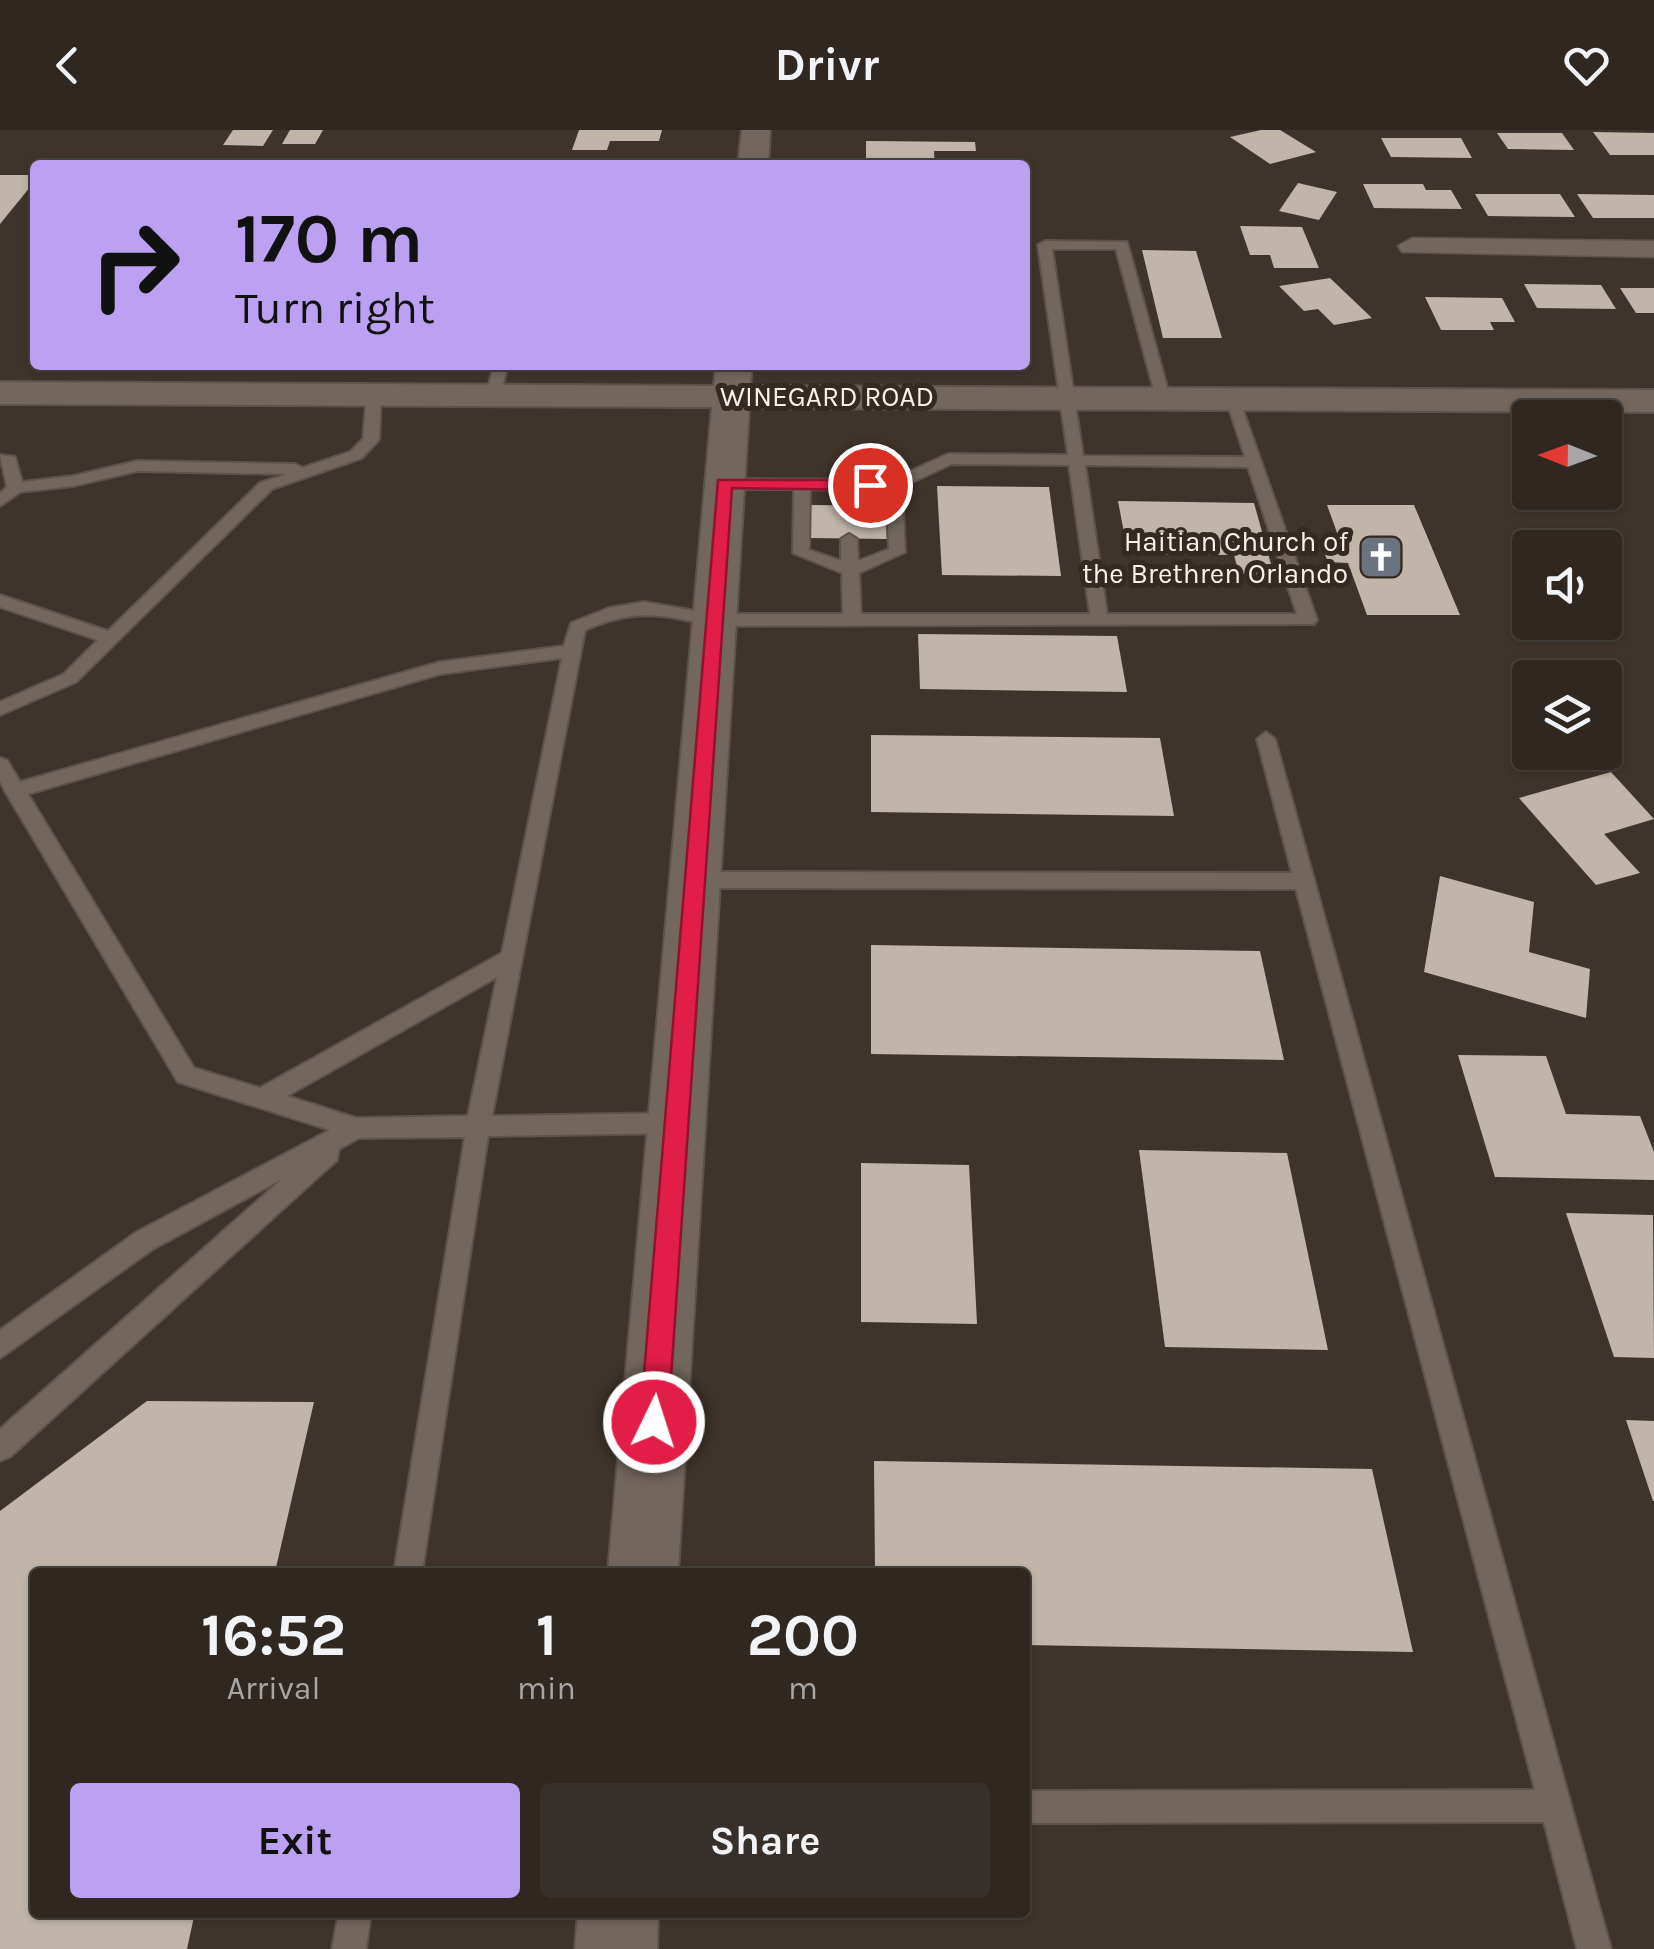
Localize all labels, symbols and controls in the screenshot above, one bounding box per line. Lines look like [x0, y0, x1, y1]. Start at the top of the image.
icon: back [40, 38, 95, 93]
icon: heart [1559, 38, 1614, 93]
text: Drivr [775, 39, 879, 91]
text: 170 m [235, 198, 423, 280]
icon: right [70, 200, 200, 330]
text: Turn right [235, 282, 435, 334]
street label: WINEGARD ROAD [720, 380, 934, 413]
north arrow [1512, 400, 1622, 510]
map controls [1512, 400, 1622, 770]
pin [828, 443, 913, 528]
icon: arrive [843, 458, 898, 513]
place label: Haitian Church of the Brethren Orlando [1082, 525, 1348, 590]
button: sound [1512, 530, 1622, 640]
church icon: Haitian Church of the Brethren Orlando [1358, 534, 1404, 580]
button: layers [1512, 660, 1622, 770]
position arrow [602, 1370, 706, 1474]
text: 16:52 [201, 1600, 346, 1670]
text: 1 [536, 1600, 557, 1670]
text: 200 [747, 1600, 859, 1670]
text: Arrival [227, 1670, 320, 1707]
text: min [517, 1670, 576, 1707]
text: m [788, 1670, 818, 1707]
button: Exit [70, 1783, 520, 1898]
button: Share [540, 1783, 990, 1898]

